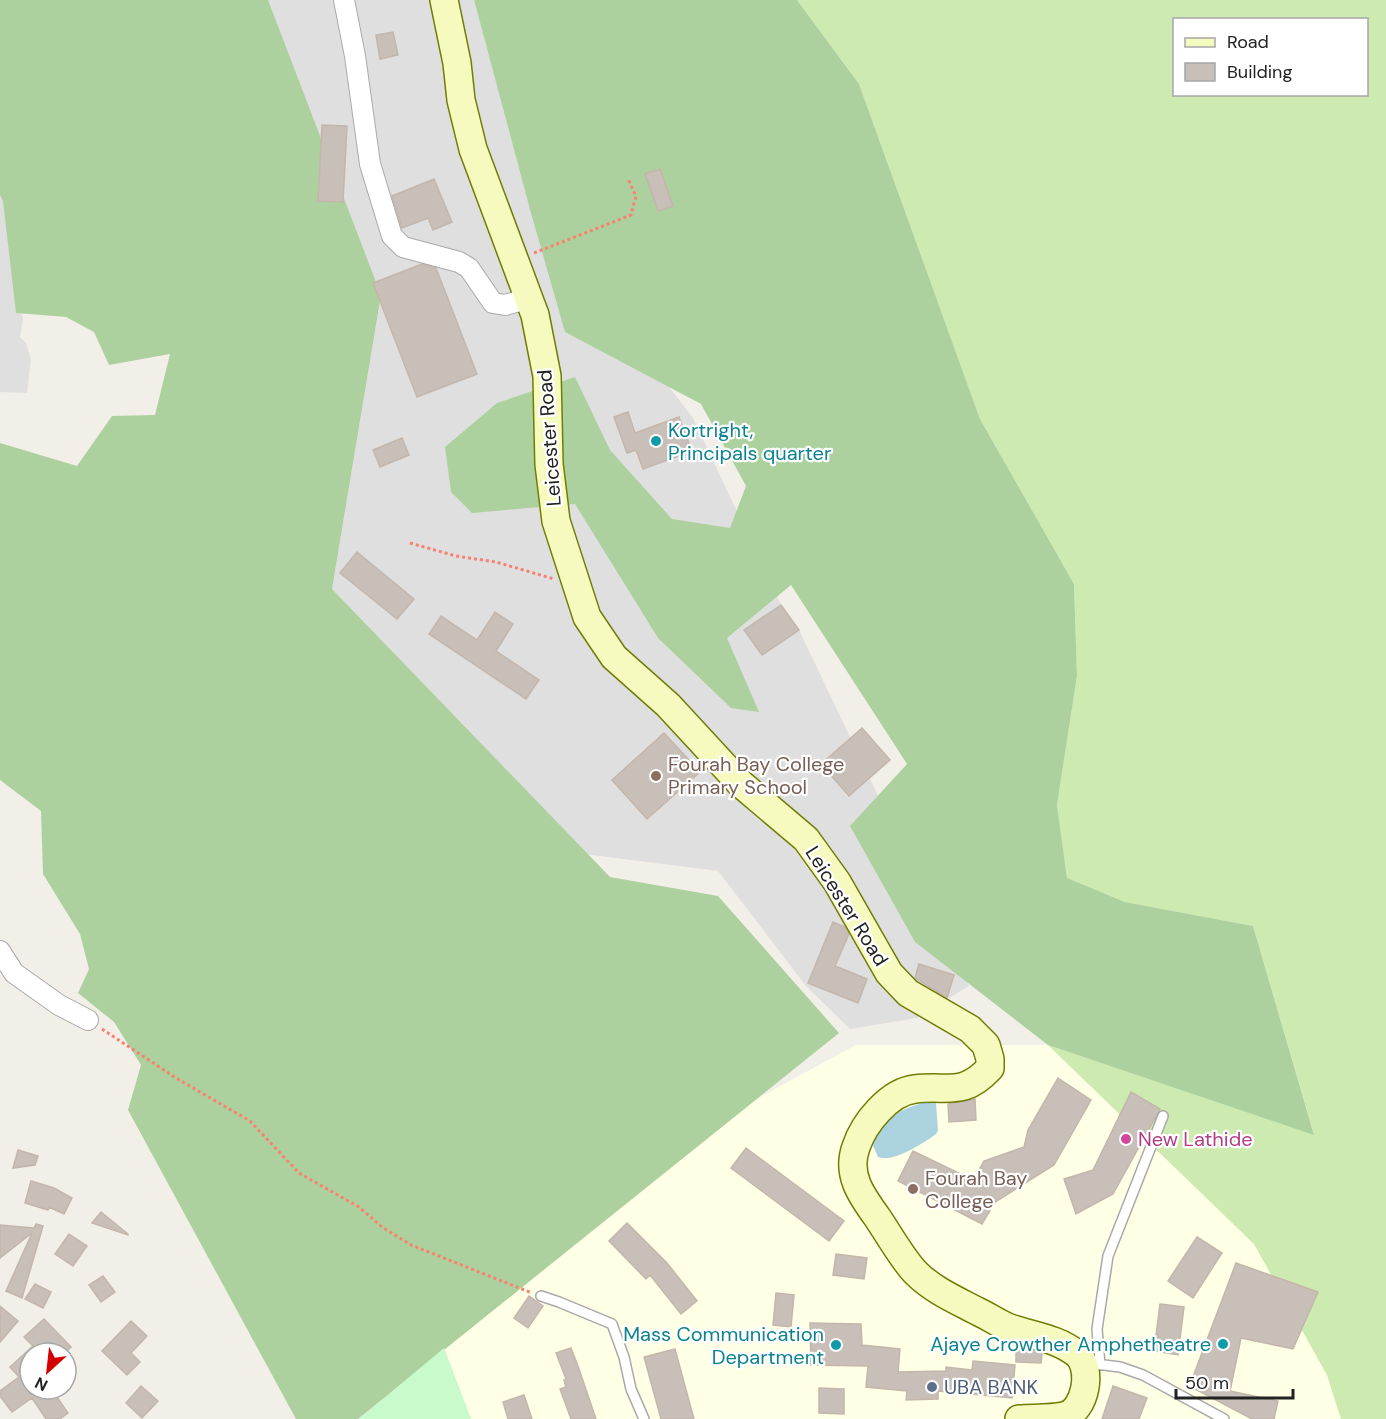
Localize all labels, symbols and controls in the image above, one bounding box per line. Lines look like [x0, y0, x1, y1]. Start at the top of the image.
legend [1173, 18, 1368, 96]
text: Road [1227, 30, 1269, 54]
text: Building [1227, 60, 1292, 84]
street label: Leicester Road [531, 369, 567, 507]
place label: Kortright, Principals quarter [668, 417, 831, 466]
marker: Kortright, Principals quarter [649, 434, 663, 448]
place label: Fourah Bay College Primary School [668, 751, 844, 800]
marker: Fourah Bay College Primary School [649, 769, 663, 783]
street label: Leicester Road [800, 841, 894, 971]
place label: New Lathide [1138, 1126, 1253, 1152]
marker: New Lathide [1119, 1132, 1133, 1146]
place label: Fourah Bay College [925, 1165, 1027, 1214]
marker: Fourah Bay College [906, 1182, 920, 1196]
place label: Mass Communication Department [623, 1321, 824, 1370]
place label: Ajaye Crowther Amphetheatre [930, 1331, 1211, 1357]
marker: Ajaye Crowther Amphetheatre [1216, 1337, 1230, 1351]
marker: Mass Communication Department [829, 1338, 843, 1352]
north arrow [18, 1341, 78, 1401]
scale bar [1176, 1362, 1293, 1400]
text: 50 m [1185, 1371, 1229, 1395]
text: N [31, 1372, 51, 1396]
place label: UBA BANK [944, 1374, 1038, 1400]
marker: UBA BANK [925, 1380, 939, 1394]

